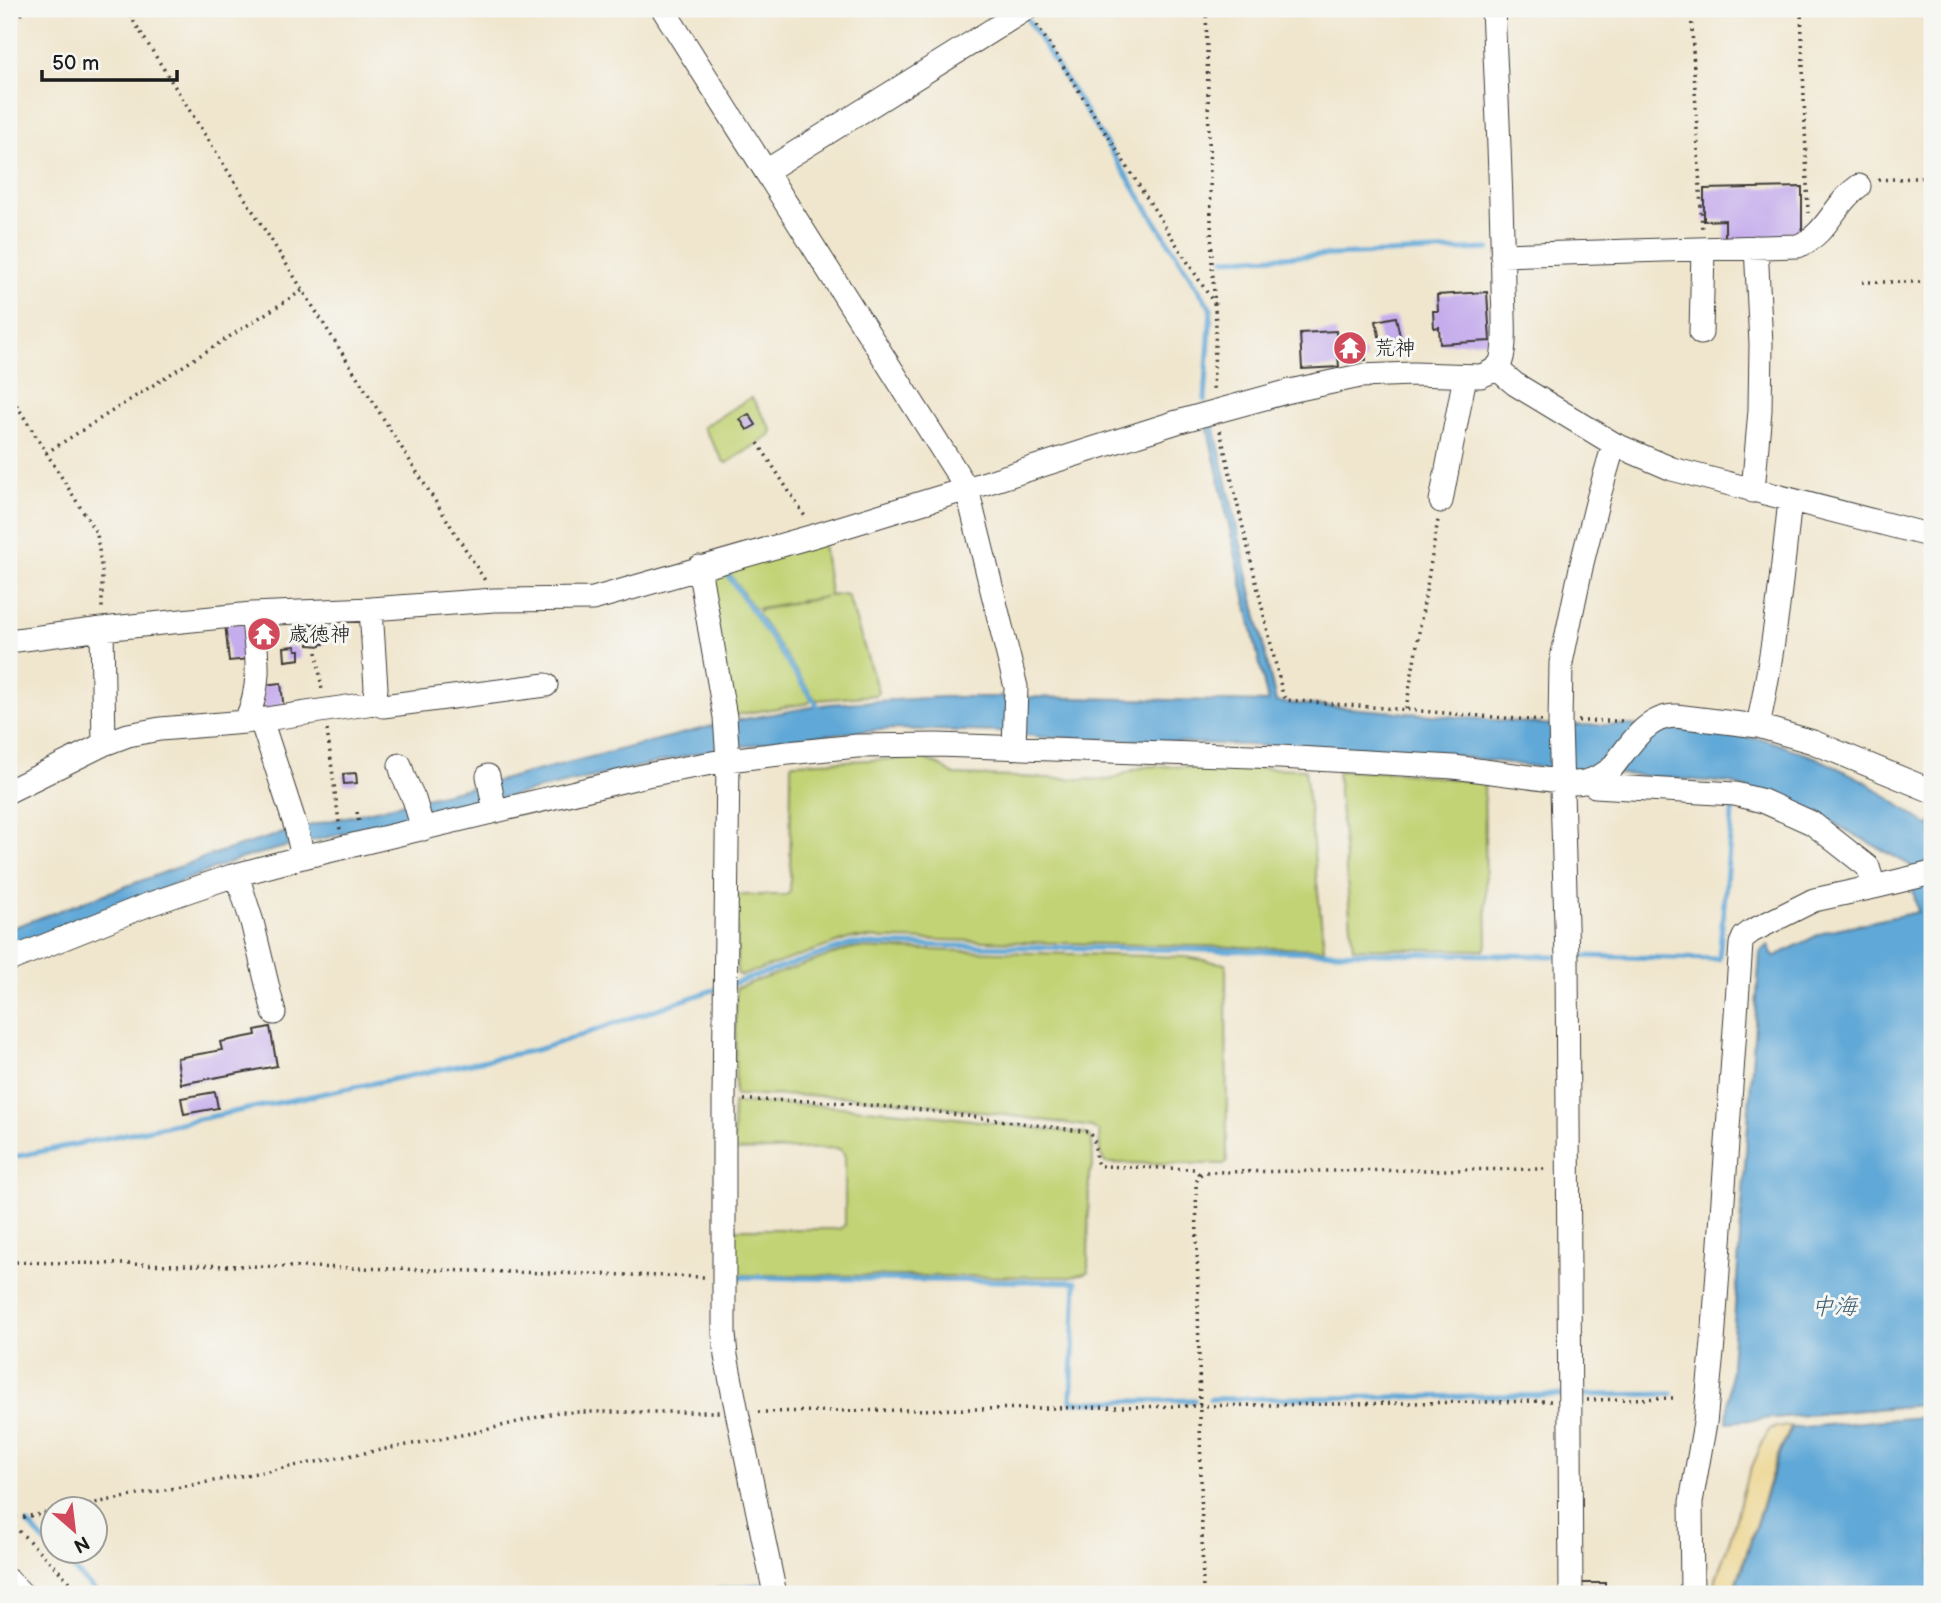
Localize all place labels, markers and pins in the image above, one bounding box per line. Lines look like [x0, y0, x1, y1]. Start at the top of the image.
temple icon: 荒神 [1331, 329, 1369, 367]
place label: 荒神 [1374, 336, 1416, 361]
temple icon: 歳徳神 [245, 615, 283, 653]
place label: 歳徳神 [288, 622, 351, 647]

